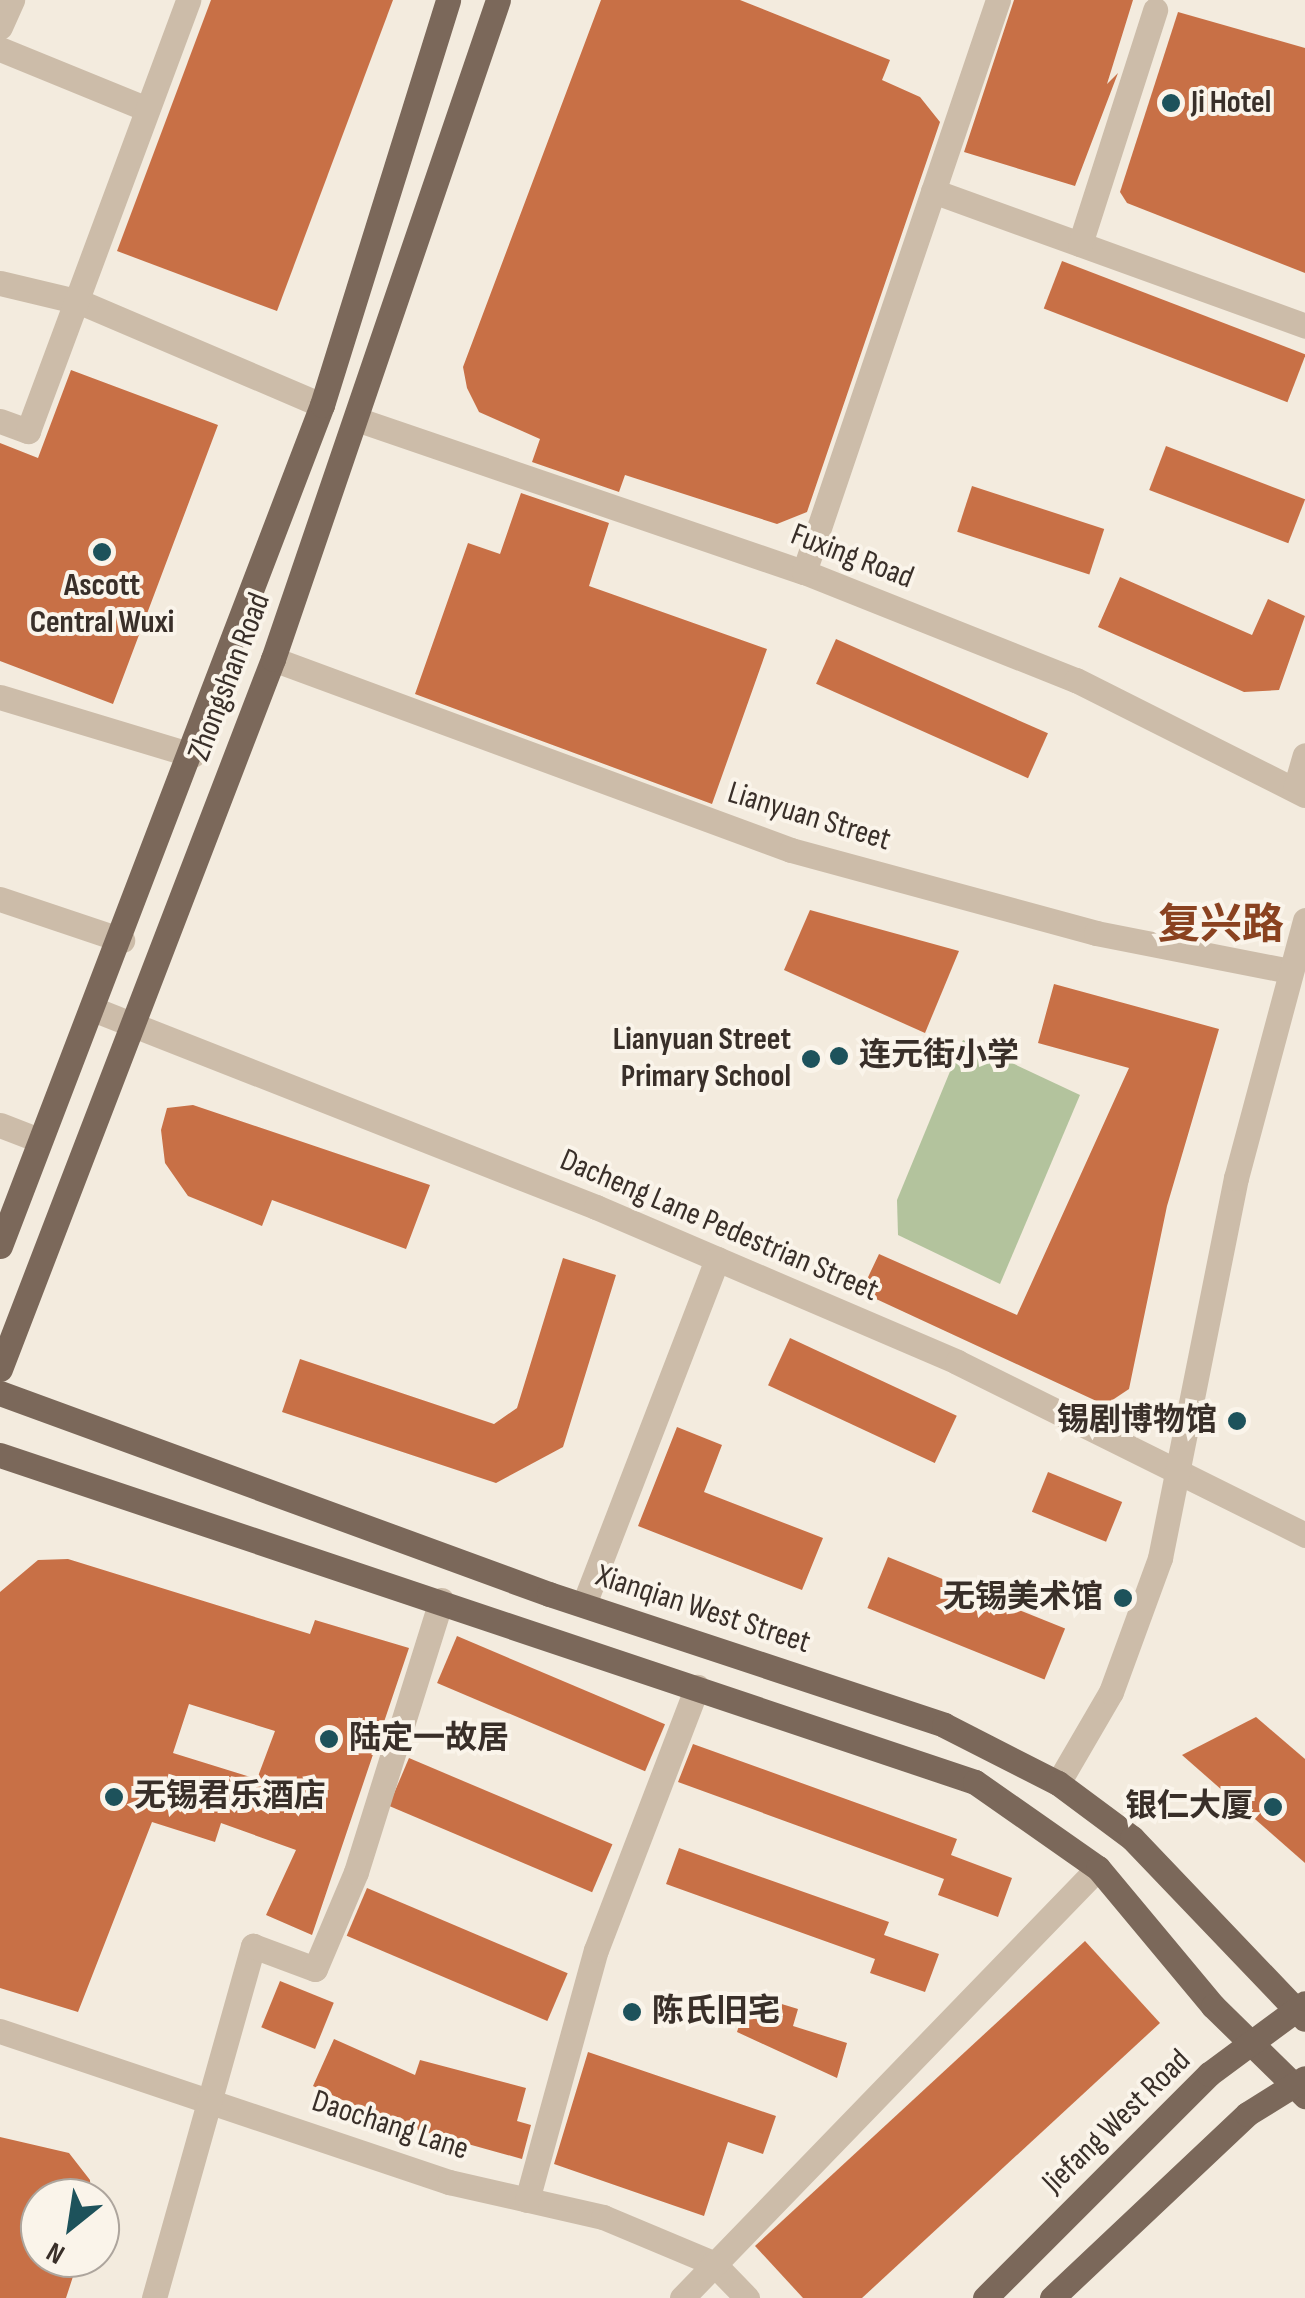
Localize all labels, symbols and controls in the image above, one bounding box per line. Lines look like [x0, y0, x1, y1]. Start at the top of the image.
place label: Ji Hotel [1191, 84, 1271, 122]
marker: Ji Hotel [1160, 92, 1182, 114]
street label: Fuxing Road [785, 516, 919, 598]
marker: Ascott Central Wuxi [91, 541, 113, 563]
place label: Ascott Central Wuxi [30, 568, 174, 643]
street label: Zhongshan Road [180, 588, 280, 766]
street label: Lianyuan Street [723, 774, 895, 860]
district label: 复兴路 [1158, 901, 1284, 951]
place label: Lianyuan Street Primary School [613, 1022, 791, 1097]
place label: 连元街小学 [859, 1037, 1019, 1075]
marker: 连元街小学 [828, 1045, 850, 1067]
marker: Lianyuan Street Primary School [800, 1048, 822, 1070]
street label: Dacheng Lane Pedestrian Street [554, 1141, 884, 1311]
place label: 锡剧博物馆 [1057, 1402, 1217, 1440]
marker: 锡剧博物馆 [1226, 1410, 1248, 1432]
street label: Xianqian West Street [591, 1557, 815, 1663]
place label: 无锡美术馆 [943, 1579, 1103, 1617]
marker: 无锡美术馆 [1112, 1587, 1134, 1609]
place label: 陆定一故居 [349, 1720, 509, 1758]
marker: 陆定一故居 [318, 1728, 340, 1750]
place label: 无锡君乐酒店 [134, 1778, 326, 1816]
marker: 无锡君乐酒店 [103, 1786, 125, 1808]
place label: 银仁大厦 [1125, 1788, 1253, 1826]
marker: 银仁大厦 [1262, 1796, 1284, 1818]
place label: 陈氏旧宅 [652, 1993, 780, 2031]
marker: 陈氏旧宅 [621, 2001, 643, 2023]
street label: Jiefang West Road [1035, 2042, 1199, 2202]
street label: Daochang Lane [307, 2083, 473, 2169]
north arrow [20, 2178, 120, 2278]
text: N [41, 2235, 70, 2271]

